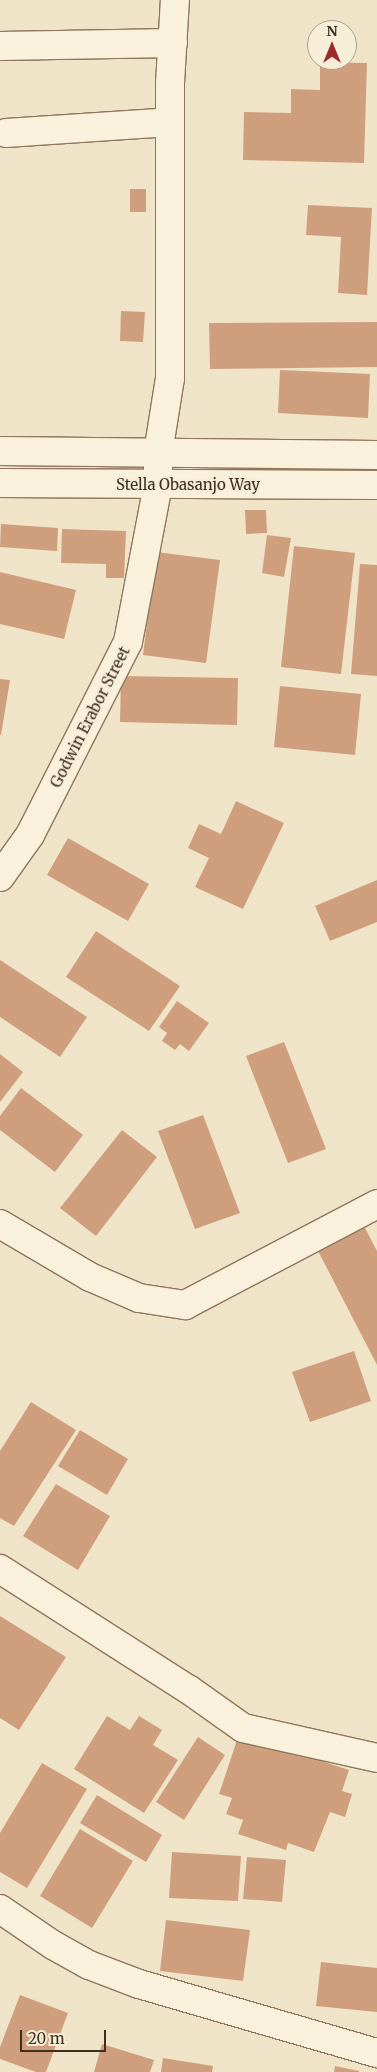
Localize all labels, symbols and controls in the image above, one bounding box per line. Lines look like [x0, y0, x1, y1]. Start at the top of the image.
north arrow [307, 20, 357, 70]
text: N [326, 22, 338, 40]
street label: Stella Obasanjo Way [116, 476, 260, 494]
street label: Godwin Erabor Street [47, 643, 133, 791]
scale bar [22, 2020, 109, 2052]
text: 20 m [28, 2029, 65, 2048]

